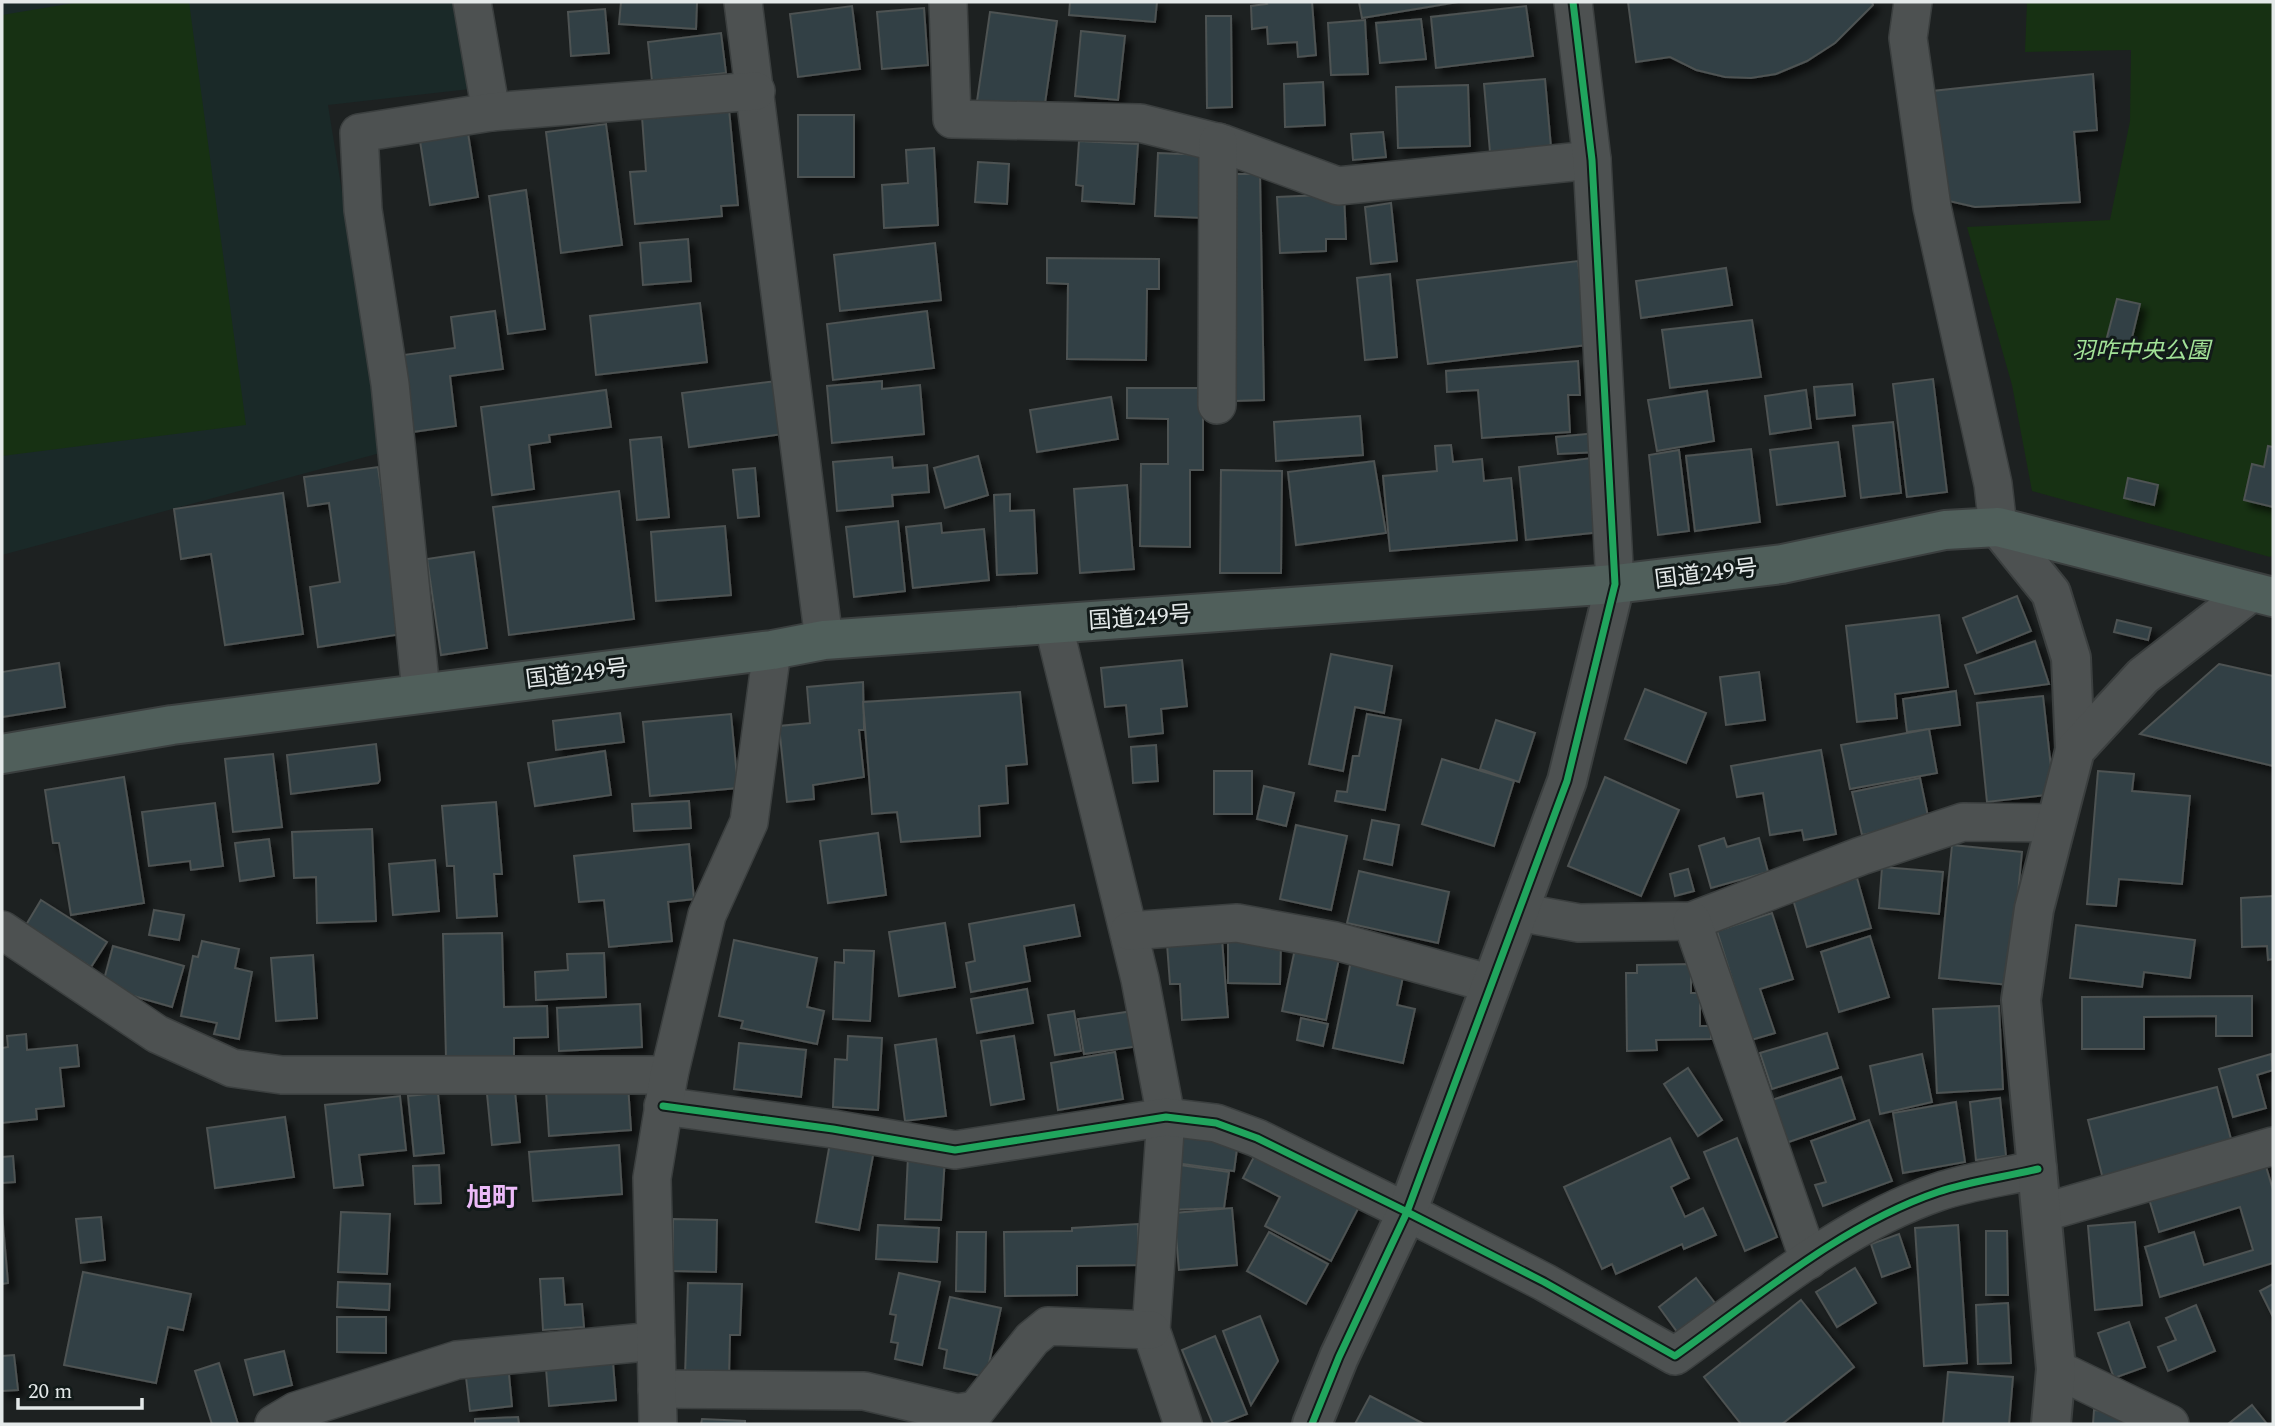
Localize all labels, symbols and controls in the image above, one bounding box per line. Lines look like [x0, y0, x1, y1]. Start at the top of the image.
park label: 羽咋中央公園 [2072, 334, 2213, 369]
street label: 国道249号 [1653, 551, 1760, 598]
street label: 国道249号 [1087, 597, 1193, 640]
street label: 国道249号 [524, 651, 631, 698]
district label: 旭町 [466, 1178, 518, 1218]
scale bar [18, 1366, 142, 1410]
text: 20 m [28, 1376, 72, 1408]

